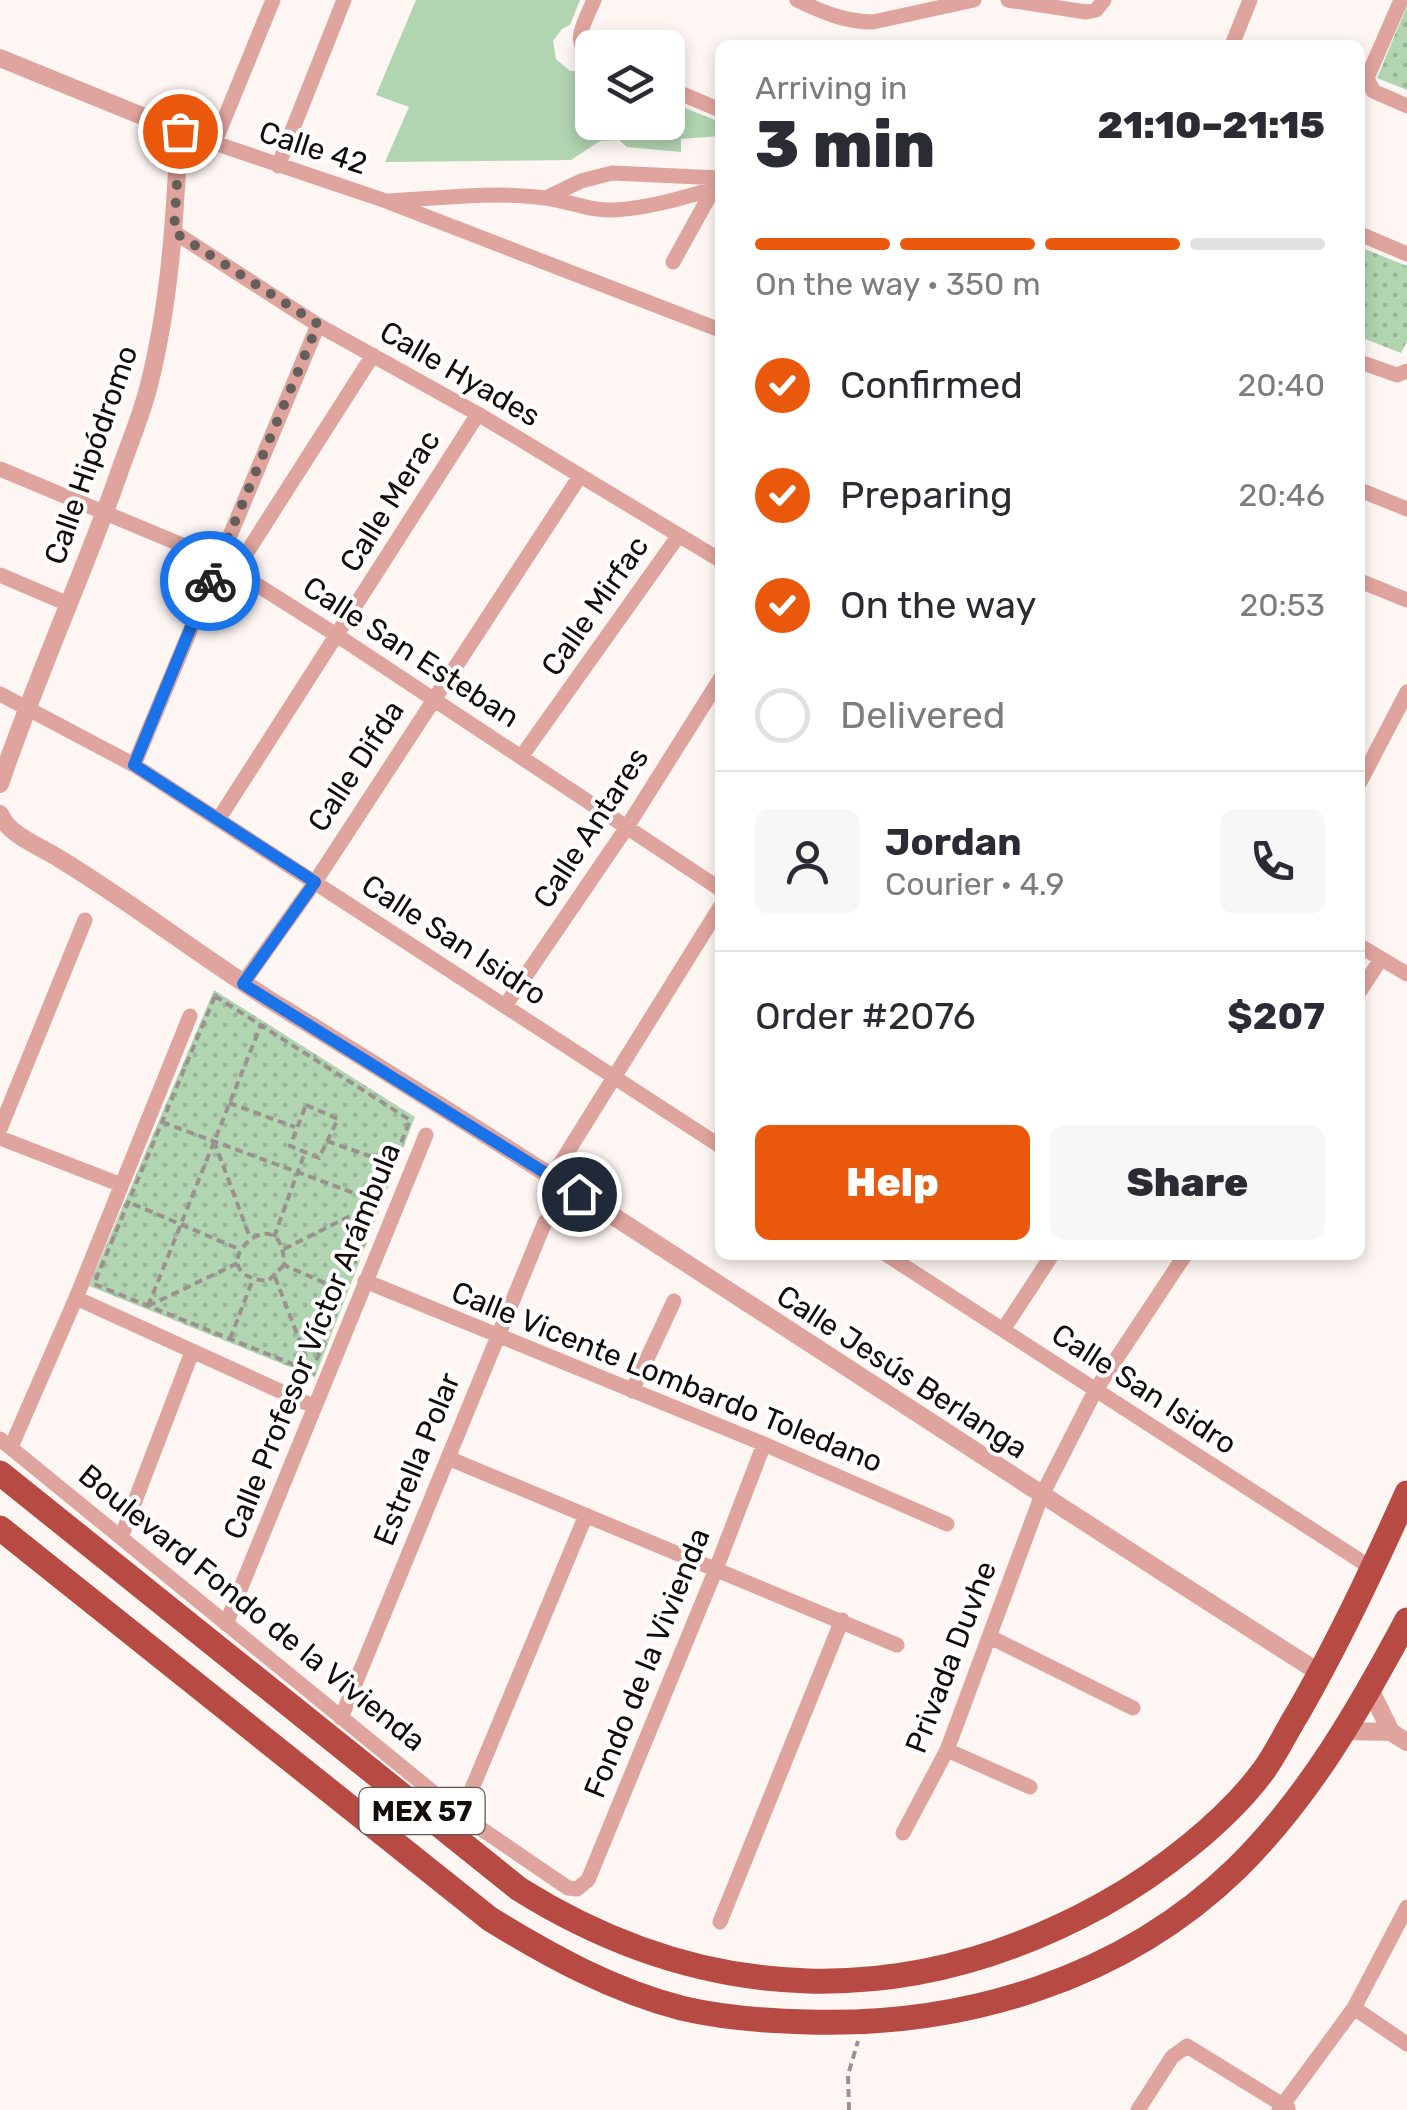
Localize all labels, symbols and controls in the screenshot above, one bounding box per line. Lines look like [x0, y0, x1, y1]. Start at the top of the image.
map controls [575, 30, 685, 140]
button: layers [575, 30, 685, 140]
text: Arriving in [755, 69, 907, 107]
pin [138, 89, 223, 174]
text: 21:10–21:15 [1098, 102, 1325, 148]
icon: bag [153, 104, 208, 159]
text: 3 min [755, 106, 935, 183]
street label: Calle 42 [254, 114, 372, 182]
text: On the way · 350 m [755, 265, 1041, 303]
street label: Calle Hyades [373, 314, 547, 434]
street label: Calle Hipódromo [37, 341, 145, 569]
icon: check [755, 358, 810, 413]
text: Confirmed [840, 362, 1023, 408]
text: 20:40 [1238, 366, 1325, 404]
street label: Calle Merac [332, 424, 448, 578]
icon: check [755, 468, 810, 523]
text: Preparing [840, 472, 1013, 518]
text: 20:46 [1239, 476, 1325, 514]
street label: Calle Mirfac [534, 529, 656, 683]
courier [160, 531, 260, 631]
icon: bike [183, 554, 238, 609]
street label: Calle San Esteban [296, 569, 526, 735]
icon: check [755, 578, 810, 633]
text: On the way [840, 582, 1036, 628]
text: 20:53 [1239, 586, 1325, 624]
text: Delivered [840, 692, 1005, 738]
street label: Calle Difda [300, 694, 412, 838]
street label: Calle Antares [526, 741, 656, 915]
button: person [755, 809, 860, 914]
button: phone [1220, 809, 1325, 914]
text: Jordan [885, 819, 1022, 865]
text: Courier · 4.9 [885, 865, 1064, 903]
street label: Calle San Isidro [355, 867, 553, 1013]
text: Order #2076 [755, 993, 976, 1039]
text: $207 [1227, 993, 1325, 1039]
button: Help [755, 1125, 1030, 1240]
button: Share [1050, 1125, 1325, 1240]
street label: Calle Profesor Víctor Arámbula [216, 1138, 408, 1544]
pin [537, 1152, 622, 1237]
icon: home [552, 1167, 607, 1222]
street label: Calle Vicente Lombardo Toledano [446, 1274, 888, 1480]
street label: Calle Jesús Berlanga [770, 1277, 1034, 1467]
street label: Calle San Isidro [1045, 1316, 1243, 1462]
street label: Estrella Polar [366, 1367, 468, 1551]
street label: Boulevard Fondo de la Vivienda [72, 1457, 432, 1759]
street label: Fondo de la Vivienda [576, 1523, 718, 1803]
street label: Privada Duvhe [898, 1556, 1004, 1758]
road number: MEX 57 [360, 1788, 484, 1834]

